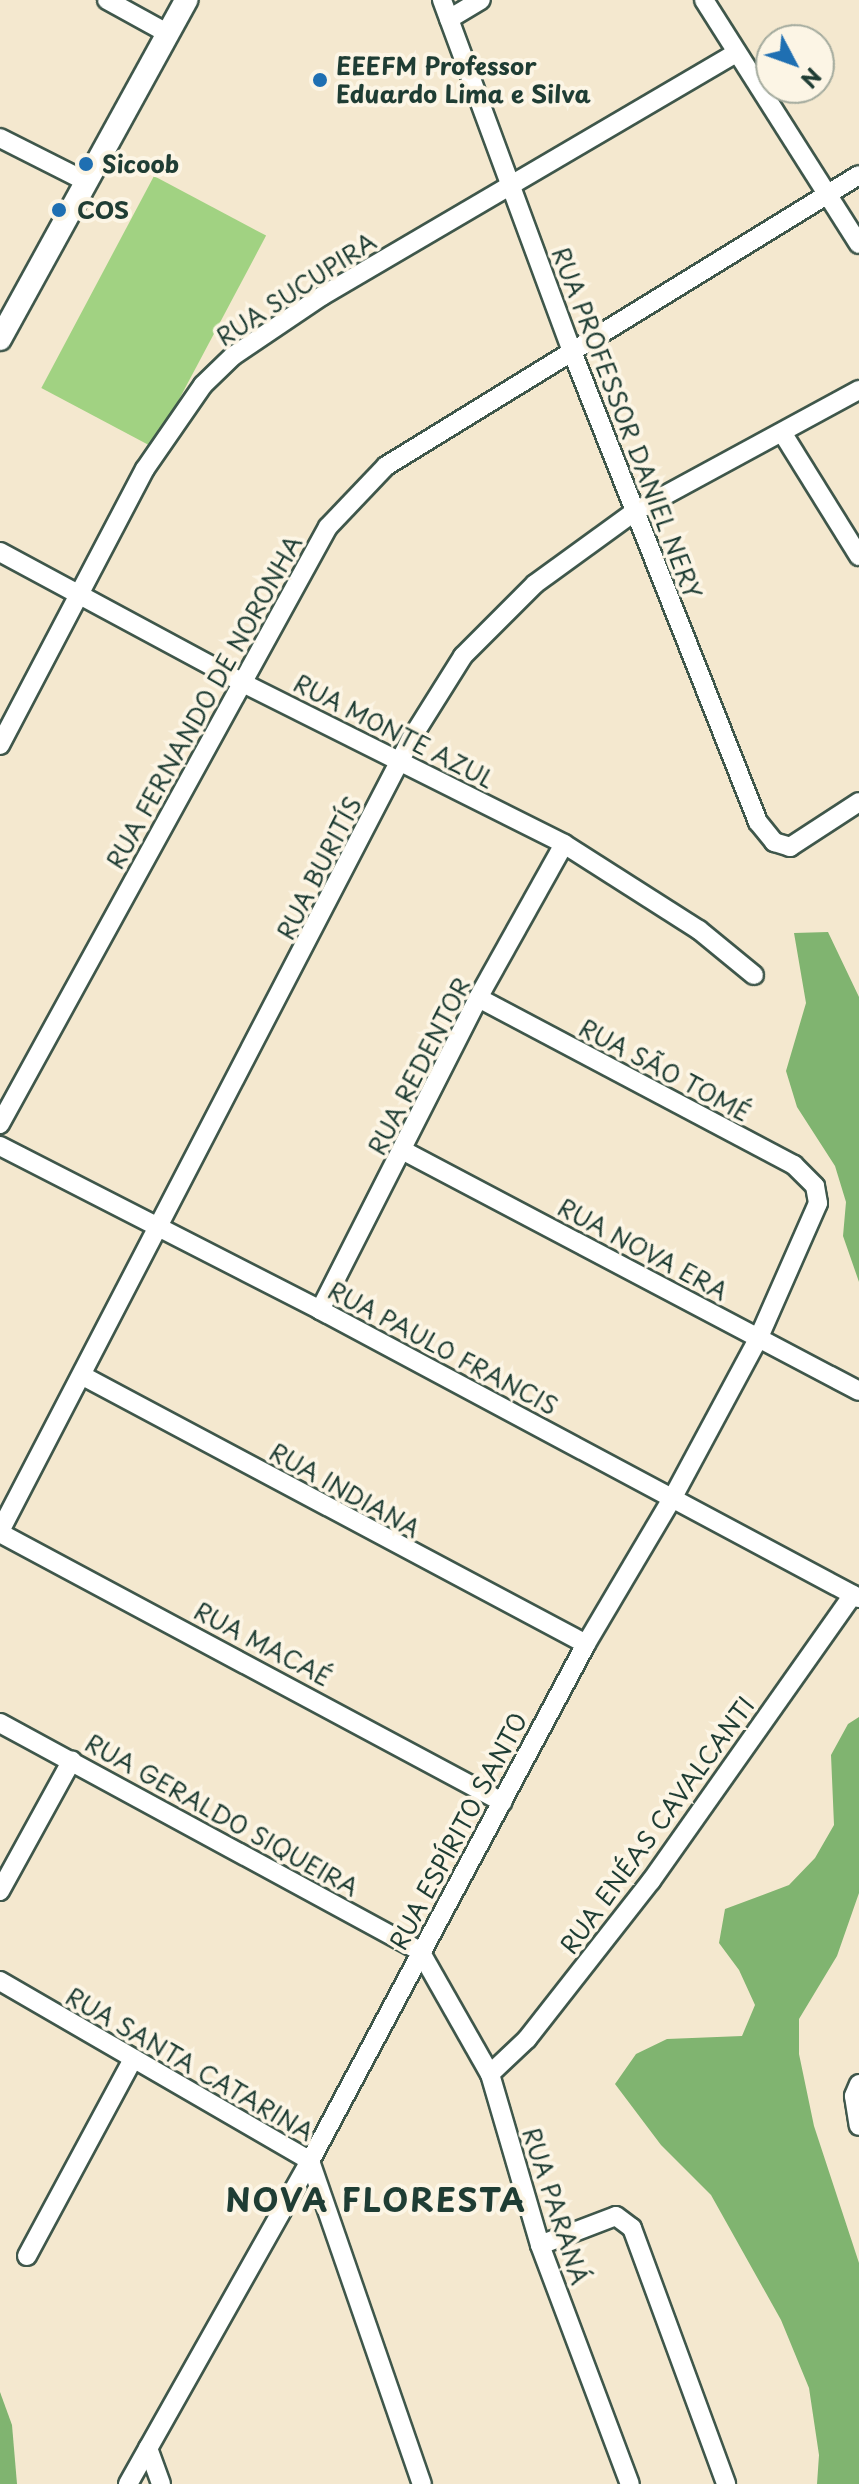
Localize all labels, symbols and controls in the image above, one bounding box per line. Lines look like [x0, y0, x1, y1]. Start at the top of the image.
north arrow [755, 24, 835, 104]
place label: EEEFM Professor Eduardo Lima e Silva [336, 52, 594, 108]
text: N [794, 61, 830, 96]
marker: EEEFM Professor Eduardo Lima e Silva [311, 71, 329, 89]
place label: Sicoob [102, 150, 179, 178]
marker: Sicoob [77, 155, 95, 173]
place label: COS [77, 196, 129, 224]
marker: COS [48, 199, 70, 221]
street label: RUA SUCUPIRA [210, 226, 382, 352]
street label: RUA PROFESSOR DANIEL NERY [546, 242, 708, 604]
street label: RUA FERNANDO DE NORONHA [100, 530, 308, 874]
street label: RUA MONTE AZUL [287, 667, 501, 795]
street label: RUA BURITÍS [270, 791, 368, 945]
street label: RUA REDENTOR [361, 972, 477, 1160]
street label: RUA SÃO TOMÉ [574, 1012, 756, 1128]
street label: RUA NOVA ERA [552, 1192, 734, 1306]
street label: RUA PAULO FRANCIS [321, 1274, 565, 1422]
street label: RUA INDIANA [264, 1437, 426, 1543]
street label: RUA MACAÉ [189, 1596, 337, 1692]
street label: RUA ENÉAS CAVALCANTI [554, 1691, 760, 1959]
street label: RUA ESPÍRITO SANTO [382, 1706, 534, 1956]
street label: RUA GERALDO SIQUEIRA [80, 1728, 364, 1902]
street label: RUA SANTA CATARINA [61, 1981, 319, 2147]
street label: RUA PARANÁ [517, 2123, 595, 2289]
district label: NOVA FLORESTA [228, 2180, 524, 2218]

